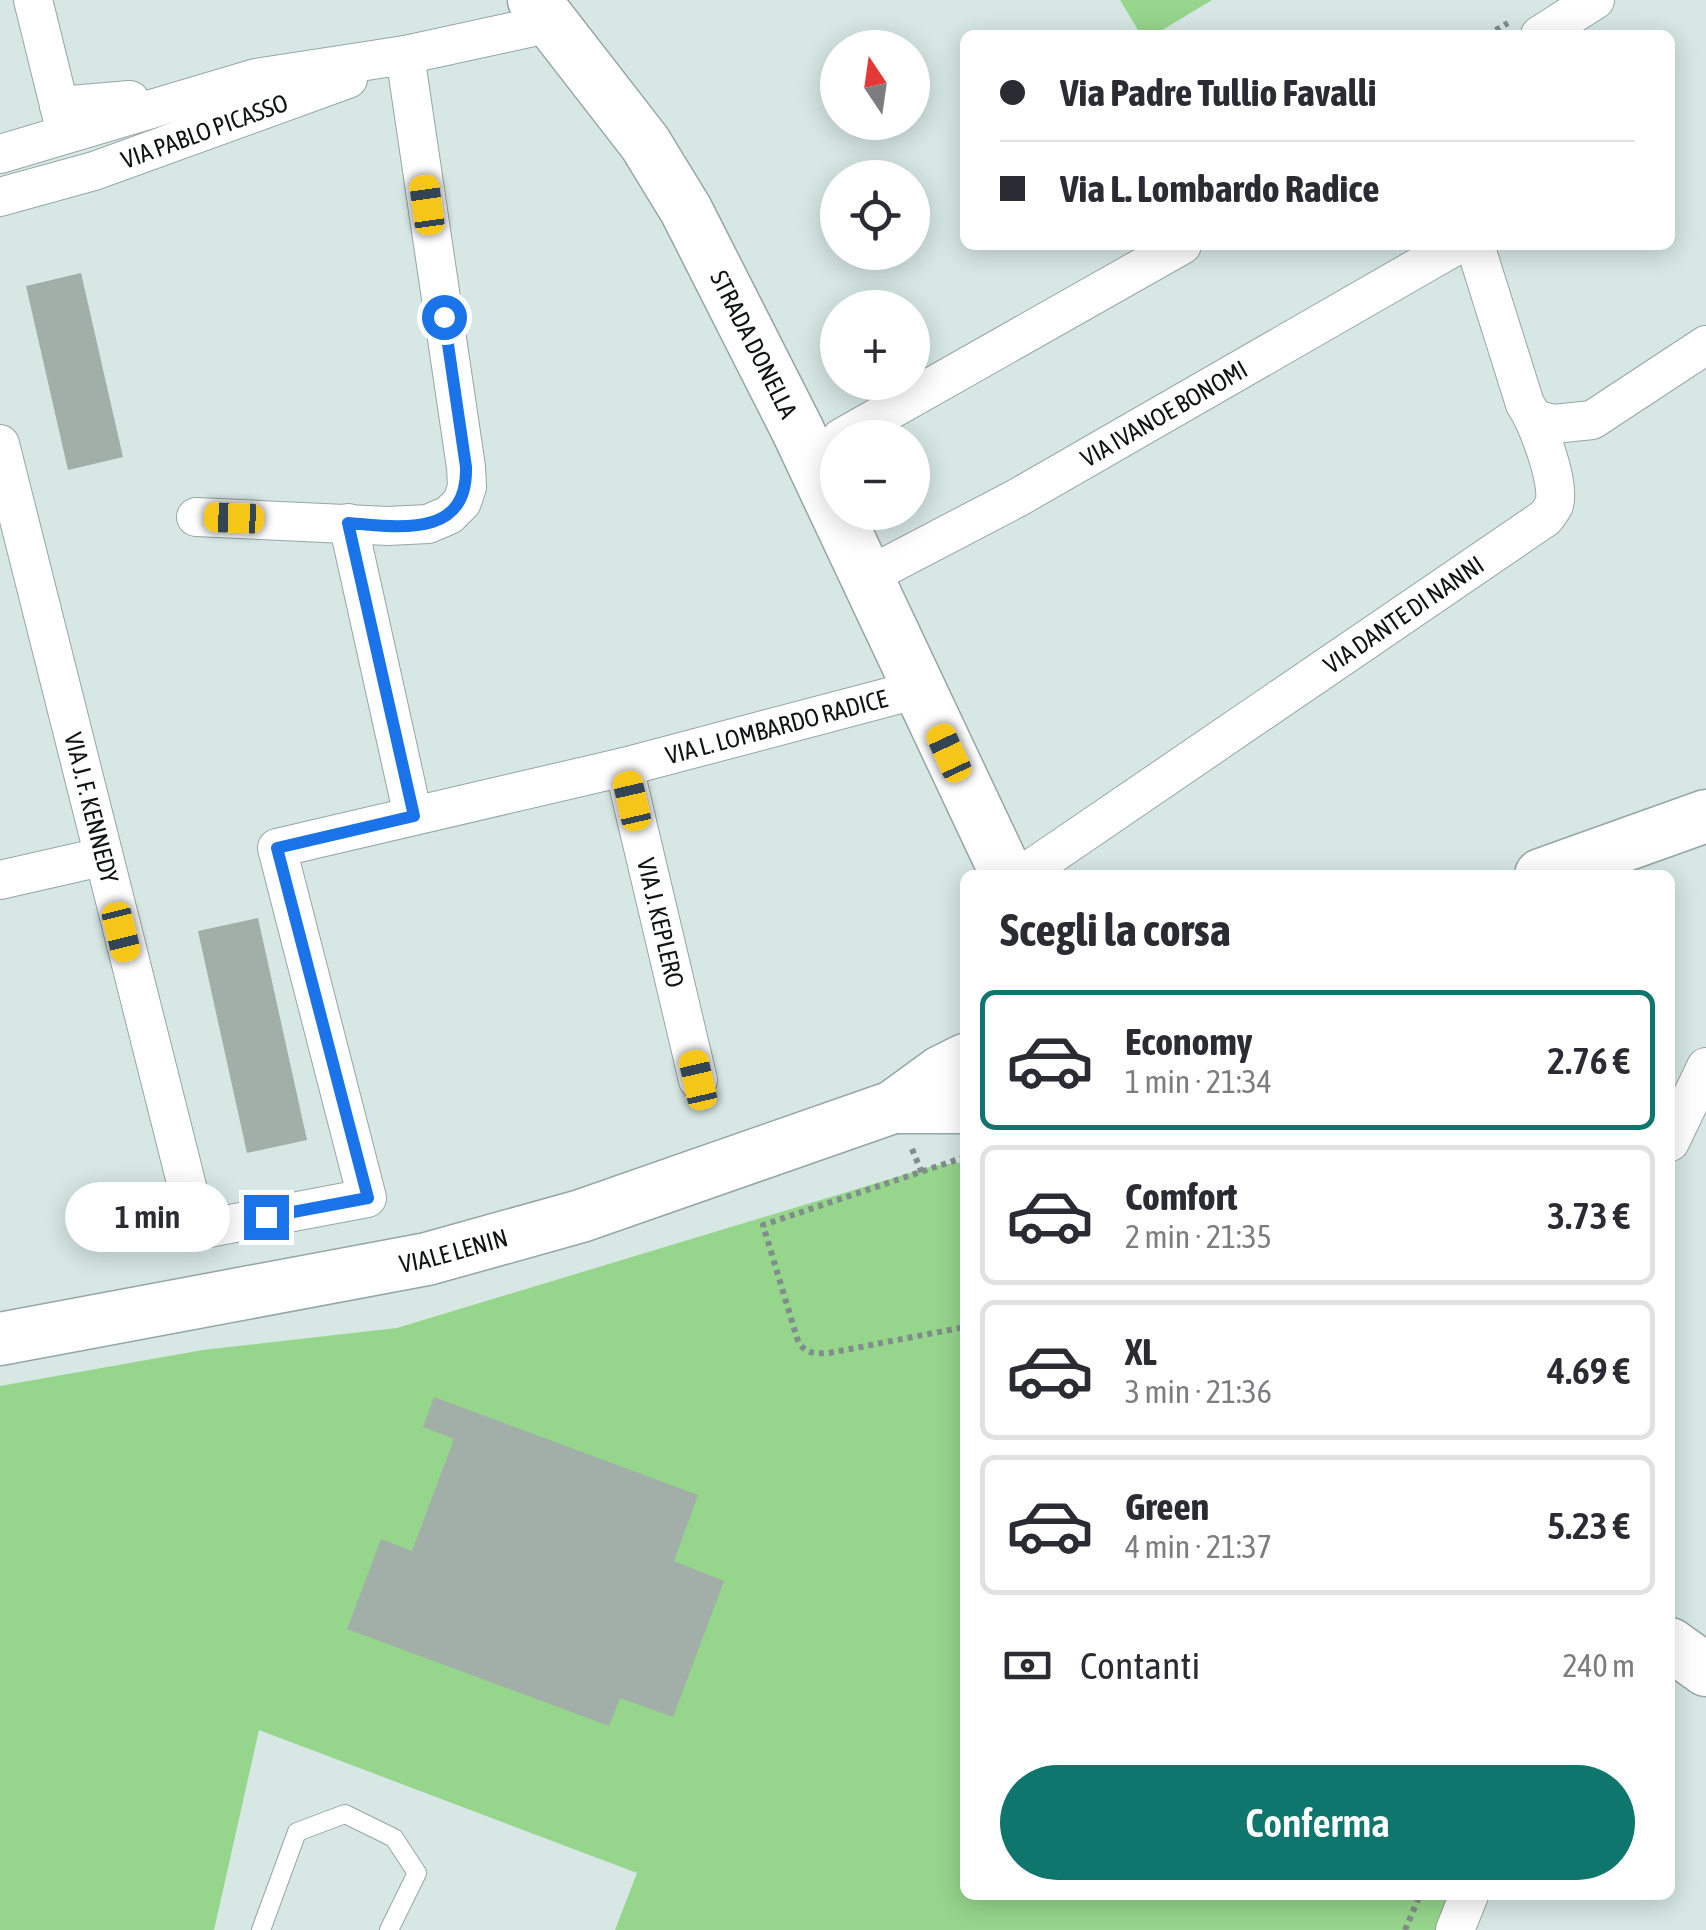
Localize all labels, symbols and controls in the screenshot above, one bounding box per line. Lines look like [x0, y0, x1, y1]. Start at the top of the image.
north arrow [820, 30, 930, 140]
map controls [820, 30, 930, 530]
text: Via Padre Tullio Favalli [1060, 71, 1377, 114]
street label: VIA PABLO PICASSO [117, 88, 291, 174]
button: locate [820, 160, 930, 270]
text: Via L. Lombardo Radice [1060, 167, 1380, 210]
car [408, 173, 446, 237]
street label: STRADA DONELLA [705, 266, 803, 423]
button: + [820, 290, 930, 400]
route start [422, 295, 467, 340]
street label: VIA IVANOE BONOMI [1076, 355, 1252, 472]
button: − [820, 420, 930, 530]
car [203, 502, 265, 534]
street label: VIA DANTE DI NANNI [1318, 550, 1489, 679]
street label: VIA L. LOMBARDO RADICE [663, 684, 891, 769]
car [923, 719, 975, 787]
street label: VIA J. F. KENNEDY [59, 730, 124, 886]
car [611, 768, 653, 834]
street label: VIA J. KEPLERO [632, 855, 690, 990]
car [99, 899, 143, 965]
text: Scegli la corsa [1000, 904, 1231, 956]
icon: car [1005, 1015, 1095, 1105]
text: Economy [1125, 1020, 1252, 1063]
text: 2.76 € [1547, 1039, 1630, 1082]
car [677, 1047, 719, 1113]
text: 1 min · 21:34 [1125, 1063, 1272, 1100]
icon: car [1005, 1170, 1095, 1260]
text: Comfort [1125, 1175, 1237, 1218]
callout: 1 min [66, 1182, 231, 1252]
text: 3.73 € [1547, 1194, 1630, 1237]
route end [244, 1195, 289, 1240]
text: 1 min [115, 1198, 180, 1235]
text: 2 min · 21:35 [1125, 1218, 1272, 1255]
street label: VIALE LENIN [397, 1223, 511, 1278]
icon: car [1005, 1325, 1095, 1415]
text: XL [1125, 1330, 1157, 1373]
text: 4.69 € [1547, 1349, 1630, 1392]
text: 3 min · 21:36 [1125, 1373, 1272, 1410]
icon: car [1005, 1480, 1095, 1570]
text: Green [1125, 1485, 1209, 1528]
text: 5.23 € [1547, 1504, 1630, 1547]
text: 4 min · 21:37 [1125, 1528, 1272, 1565]
icon: cash [1000, 1638, 1055, 1693]
text: Contanti [1080, 1644, 1200, 1687]
text: 240 m [1562, 1647, 1635, 1684]
button: Conferma [1000, 1765, 1635, 1880]

